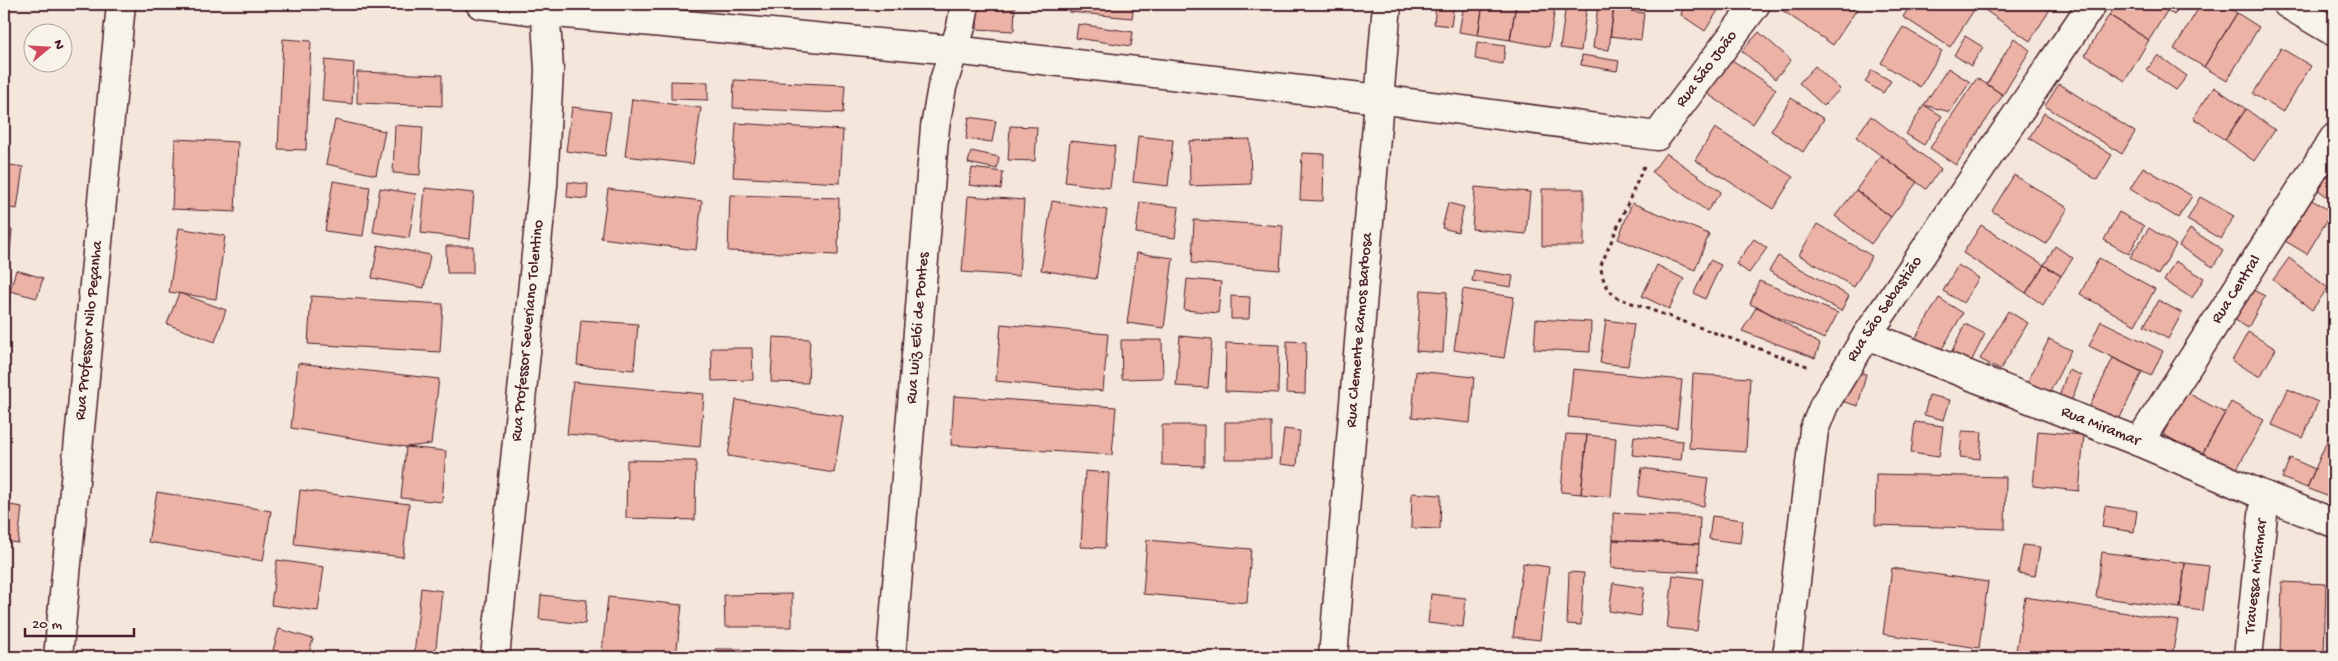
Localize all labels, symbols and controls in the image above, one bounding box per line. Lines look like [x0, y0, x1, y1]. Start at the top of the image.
north arrow [22, 22, 72, 72]
street label: Rua São João [1672, 27, 1742, 111]
text: N [48, 38, 67, 52]
street label: Rua Professor Severiano Tolentino [507, 219, 549, 442]
street label: Rua Clemente Ramos Barbosa [1342, 231, 1378, 428]
street label: Rua Professor Nilo Peçanha [71, 239, 108, 421]
street label: Rua Luiz Elói de Pontes [903, 250, 934, 405]
street label: Rua Central [2208, 252, 2266, 328]
street label: Rua São Sebastião [1843, 253, 1927, 366]
street label: Rua Miramar [2058, 403, 2144, 452]
street label: Travessa Miramar [2241, 517, 2272, 636]
scale bar [25, 606, 134, 638]
text: 20 m [32, 616, 62, 634]

